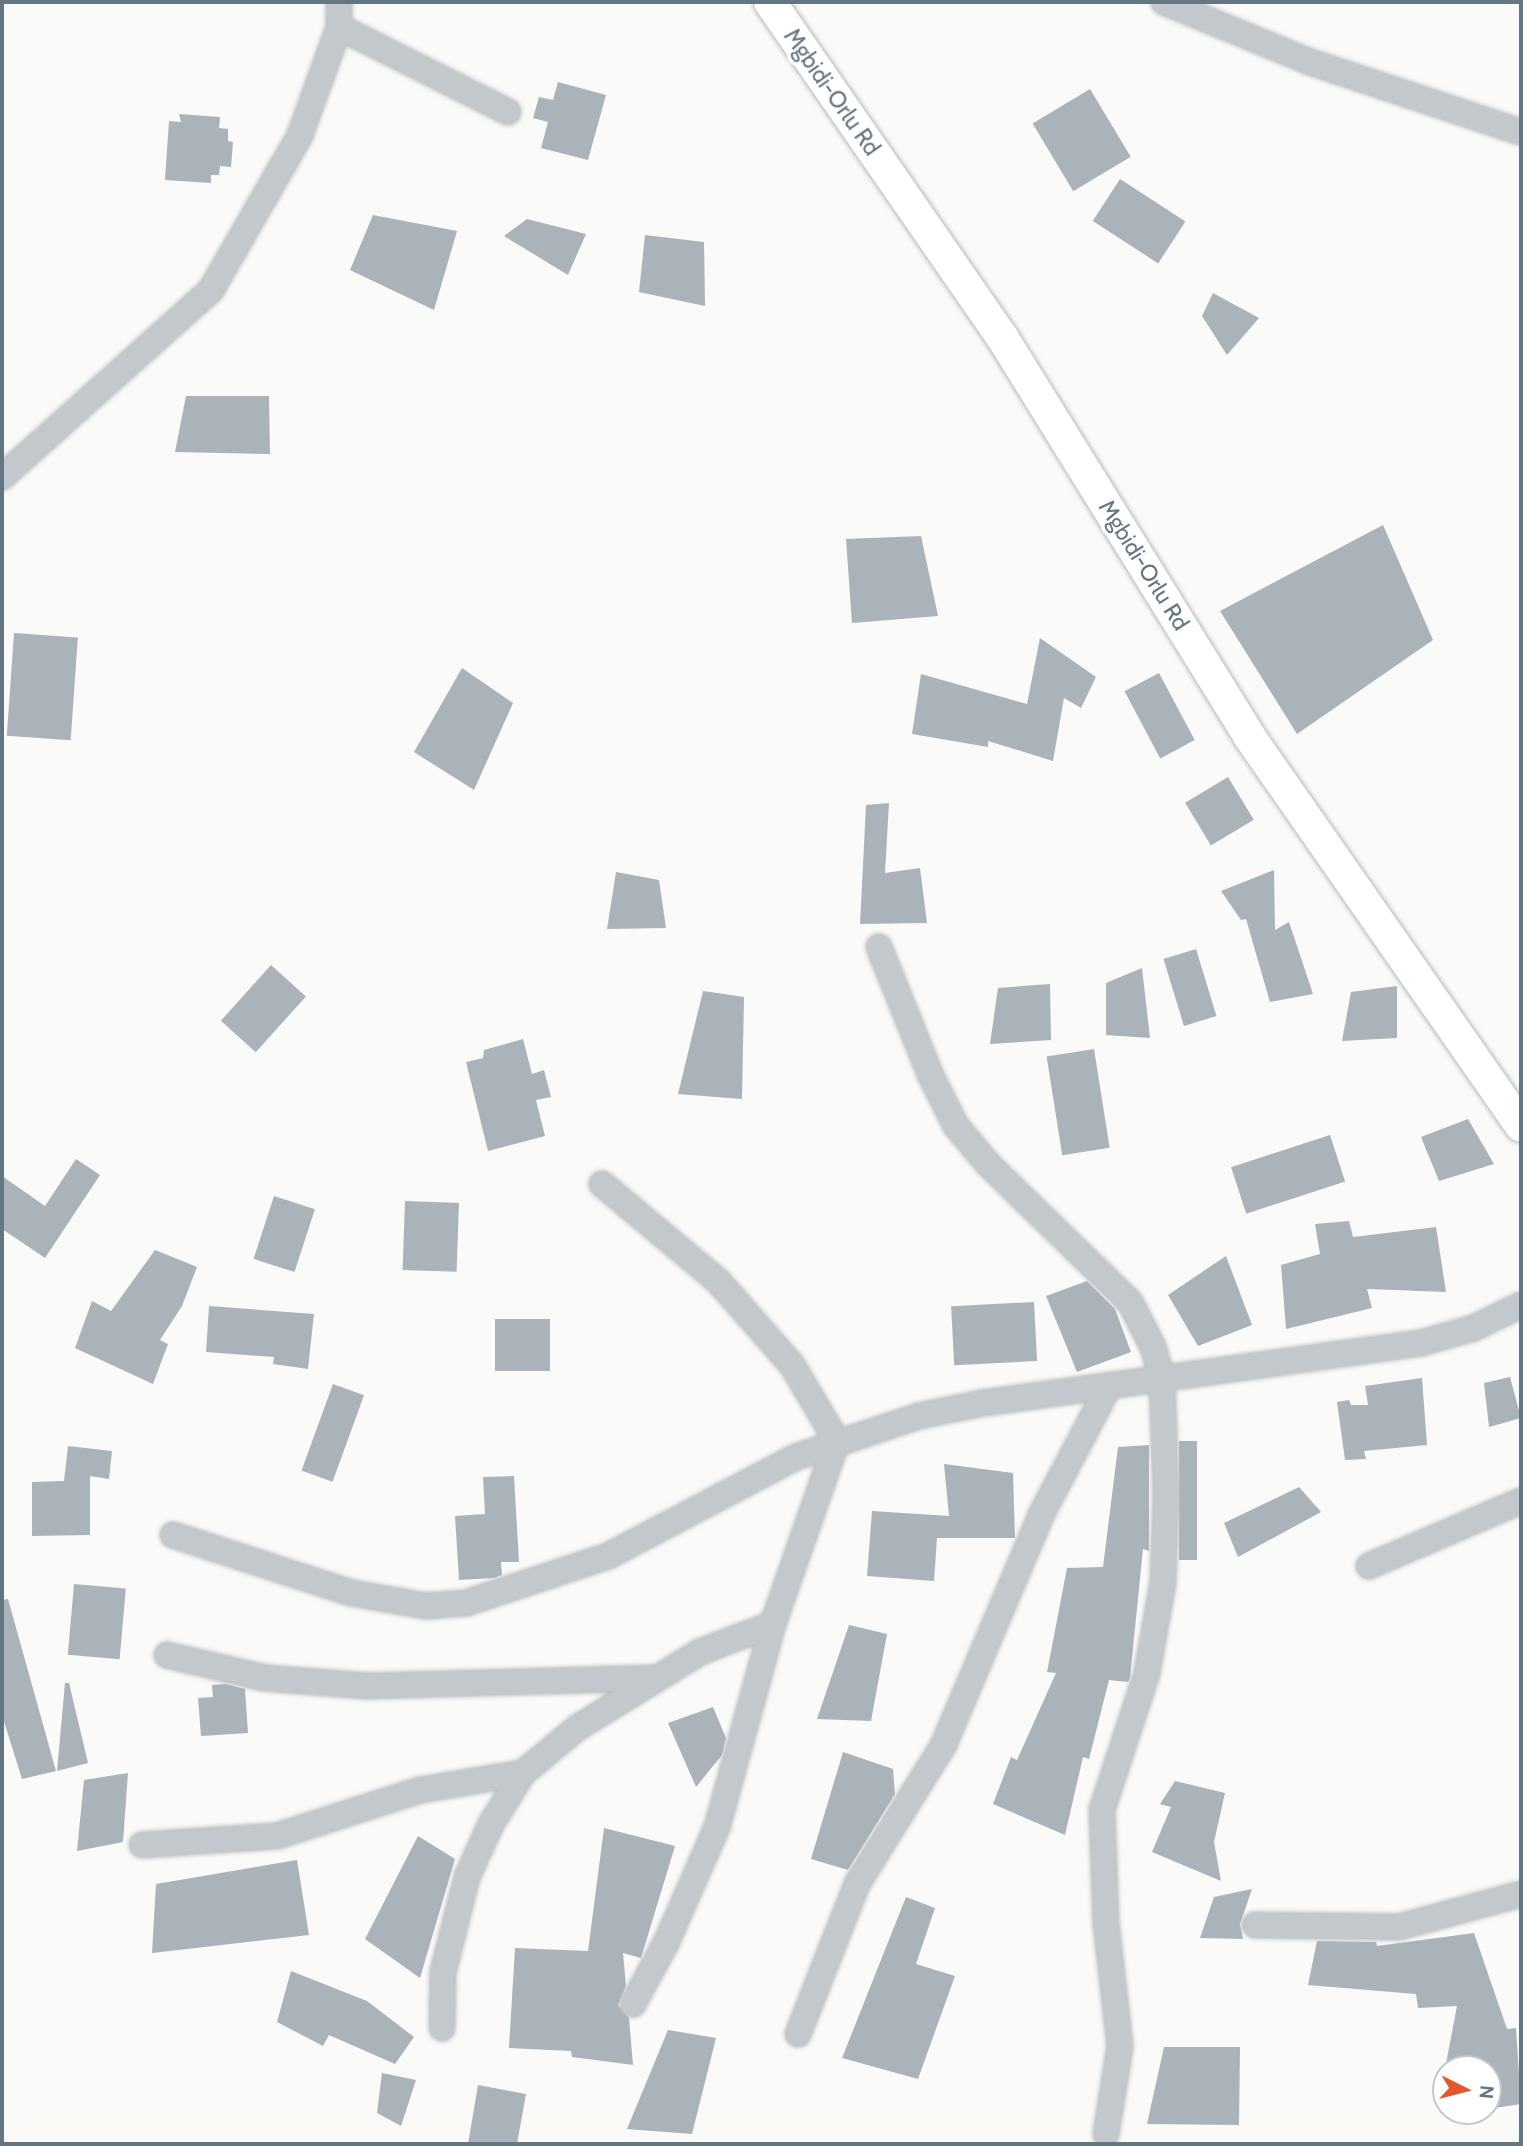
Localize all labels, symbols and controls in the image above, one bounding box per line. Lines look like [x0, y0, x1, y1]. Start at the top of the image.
street label: Mgbidi-Orlu Rd [778, 23, 886, 161]
street label: Mgbidi-Orlu Rd [1093, 495, 1195, 635]
north arrow [1432, 2055, 1502, 2125]
text: N [1474, 2084, 1499, 2100]

